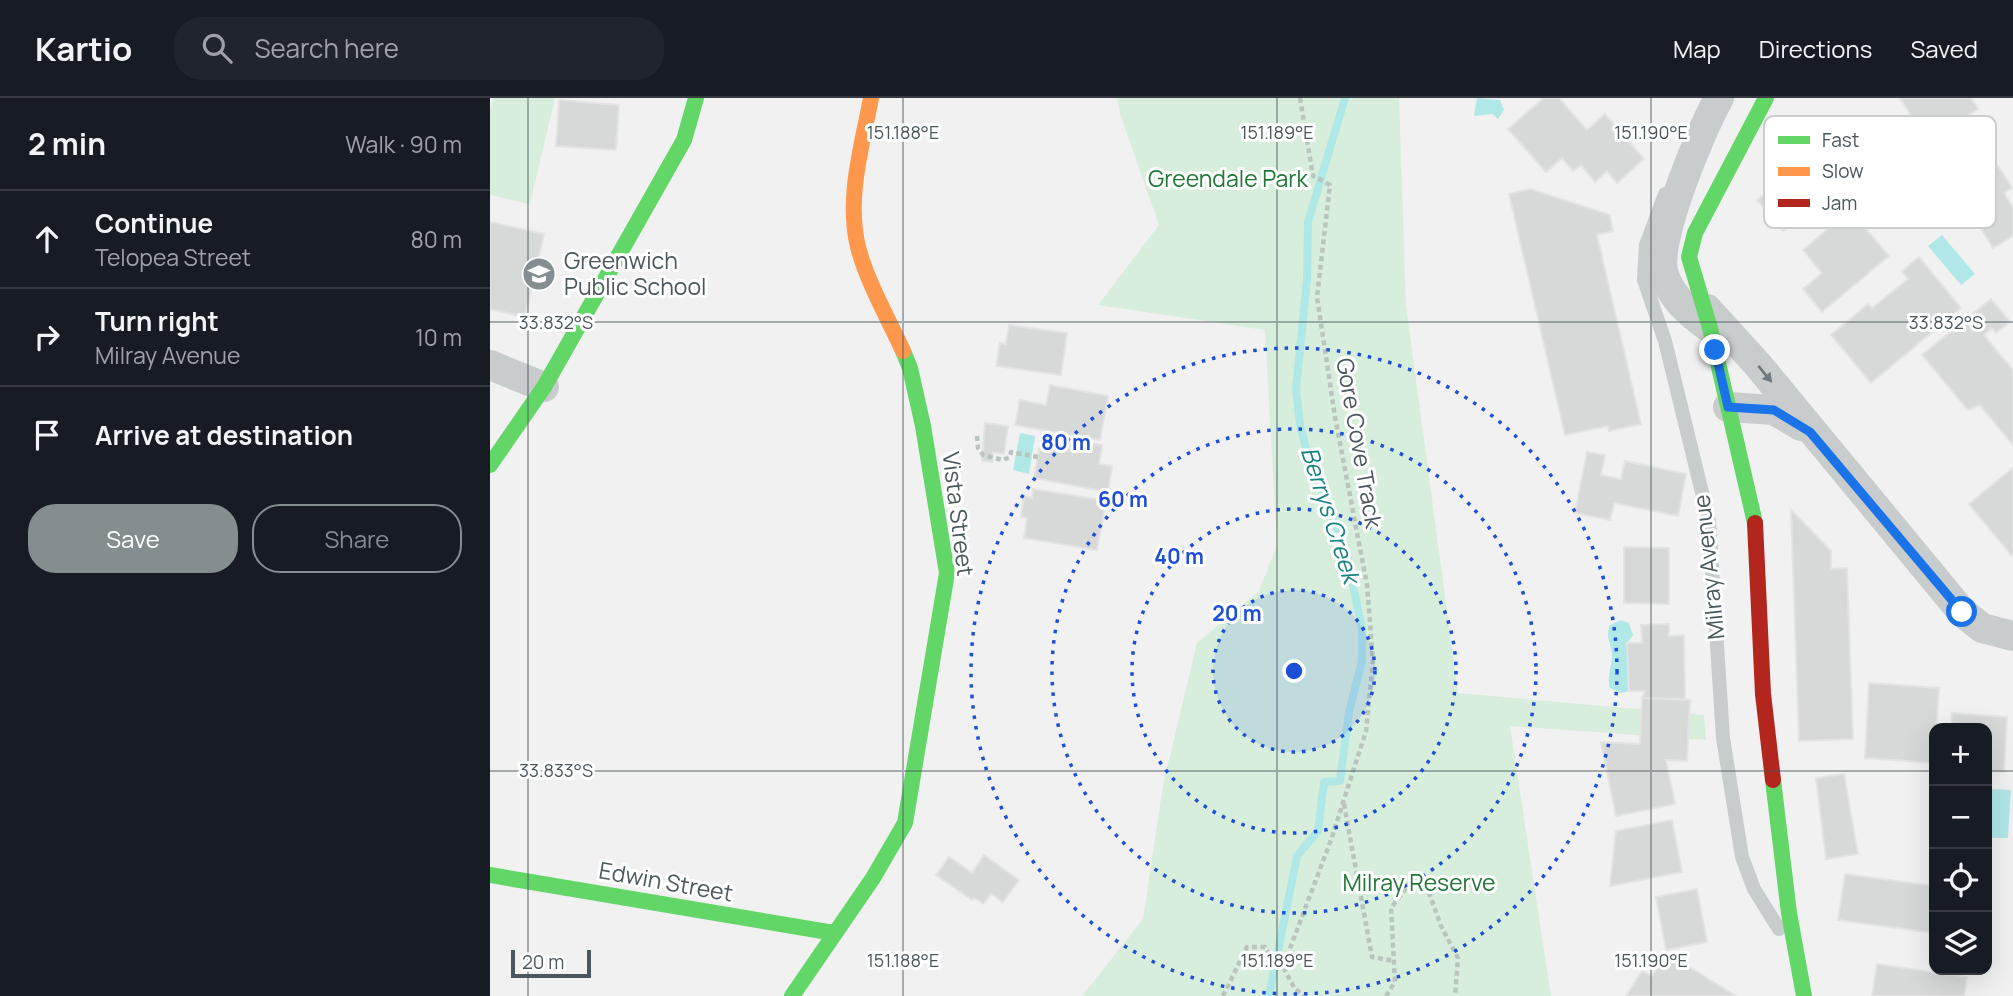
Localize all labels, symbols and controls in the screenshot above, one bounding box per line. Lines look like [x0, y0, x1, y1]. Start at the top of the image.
search box [174, 17, 664, 80]
text: Kartio [35, 26, 132, 71]
icon: search [198, 29, 236, 67]
text: Search here [254, 30, 399, 66]
text: Map [1673, 32, 1721, 65]
text: Directions [1759, 32, 1872, 65]
text: Saved [1910, 32, 1978, 65]
legend [1764, 116, 1996, 228]
text: 151.188°E [867, 120, 939, 144]
text: 151.189°E [1240, 120, 1314, 144]
text: 151.190°E [1614, 120, 1688, 144]
text: 2 min [28, 123, 106, 164]
text: Fast [1822, 127, 1859, 153]
text: Walk · 90 m [345, 128, 462, 160]
text: Slow [1822, 158, 1864, 184]
park label: Greendale Park [1148, 162, 1309, 194]
text: Jam [1822, 190, 1857, 216]
text: Continue [95, 205, 213, 241]
icon: ahead [28, 220, 66, 258]
text: 80 m [411, 223, 462, 255]
text: Telopea Street [95, 241, 251, 273]
place label: Greenwich Public School [564, 244, 706, 302]
school or university icon: Greenwich Public School [520, 255, 558, 293]
text: Turn right [95, 303, 219, 339]
text: 33.832°S [519, 310, 593, 334]
text: 33.832°S [1909, 310, 1983, 334]
icon: right [28, 318, 66, 356]
text: 10 m [415, 321, 462, 353]
route end [1699, 334, 1730, 365]
text: Milray Avenue [95, 339, 240, 371]
street label: Gore Cove Track [1329, 355, 1391, 531]
one-way arrow [1757, 365, 1772, 382]
icon: arrive [28, 416, 66, 454]
text: Arrive at destination [95, 417, 353, 453]
text: 80 m [1041, 428, 1091, 456]
water label: Berrys Creek [1294, 442, 1370, 590]
street label: Vista Street [935, 450, 982, 578]
text: 60 m [1098, 485, 1148, 513]
street label: Milray Avenue [1684, 493, 1732, 641]
button: Save [28, 504, 238, 573]
button: Share [252, 504, 462, 573]
text: 40 m [1154, 542, 1204, 570]
route start [1946, 596, 1977, 627]
text: 20 m [1212, 599, 1262, 627]
centre of rings [1282, 659, 1306, 683]
map controls [1929, 723, 1992, 975]
button: + [1929, 723, 1992, 786]
text: 33.833°S [519, 758, 593, 782]
button: − [1929, 786, 1992, 849]
button: locate [1929, 849, 1992, 912]
street label: Edwin Street [597, 853, 736, 909]
park label: Milray Reserve [1342, 866, 1496, 898]
button: layers [1929, 912, 1992, 975]
scale bar [511, 947, 592, 979]
text: 151.188°E [867, 948, 939, 972]
text: 151.189°E [1240, 948, 1314, 972]
text: 151.190°E [1614, 948, 1688, 972]
text: 20 m [522, 949, 564, 975]

